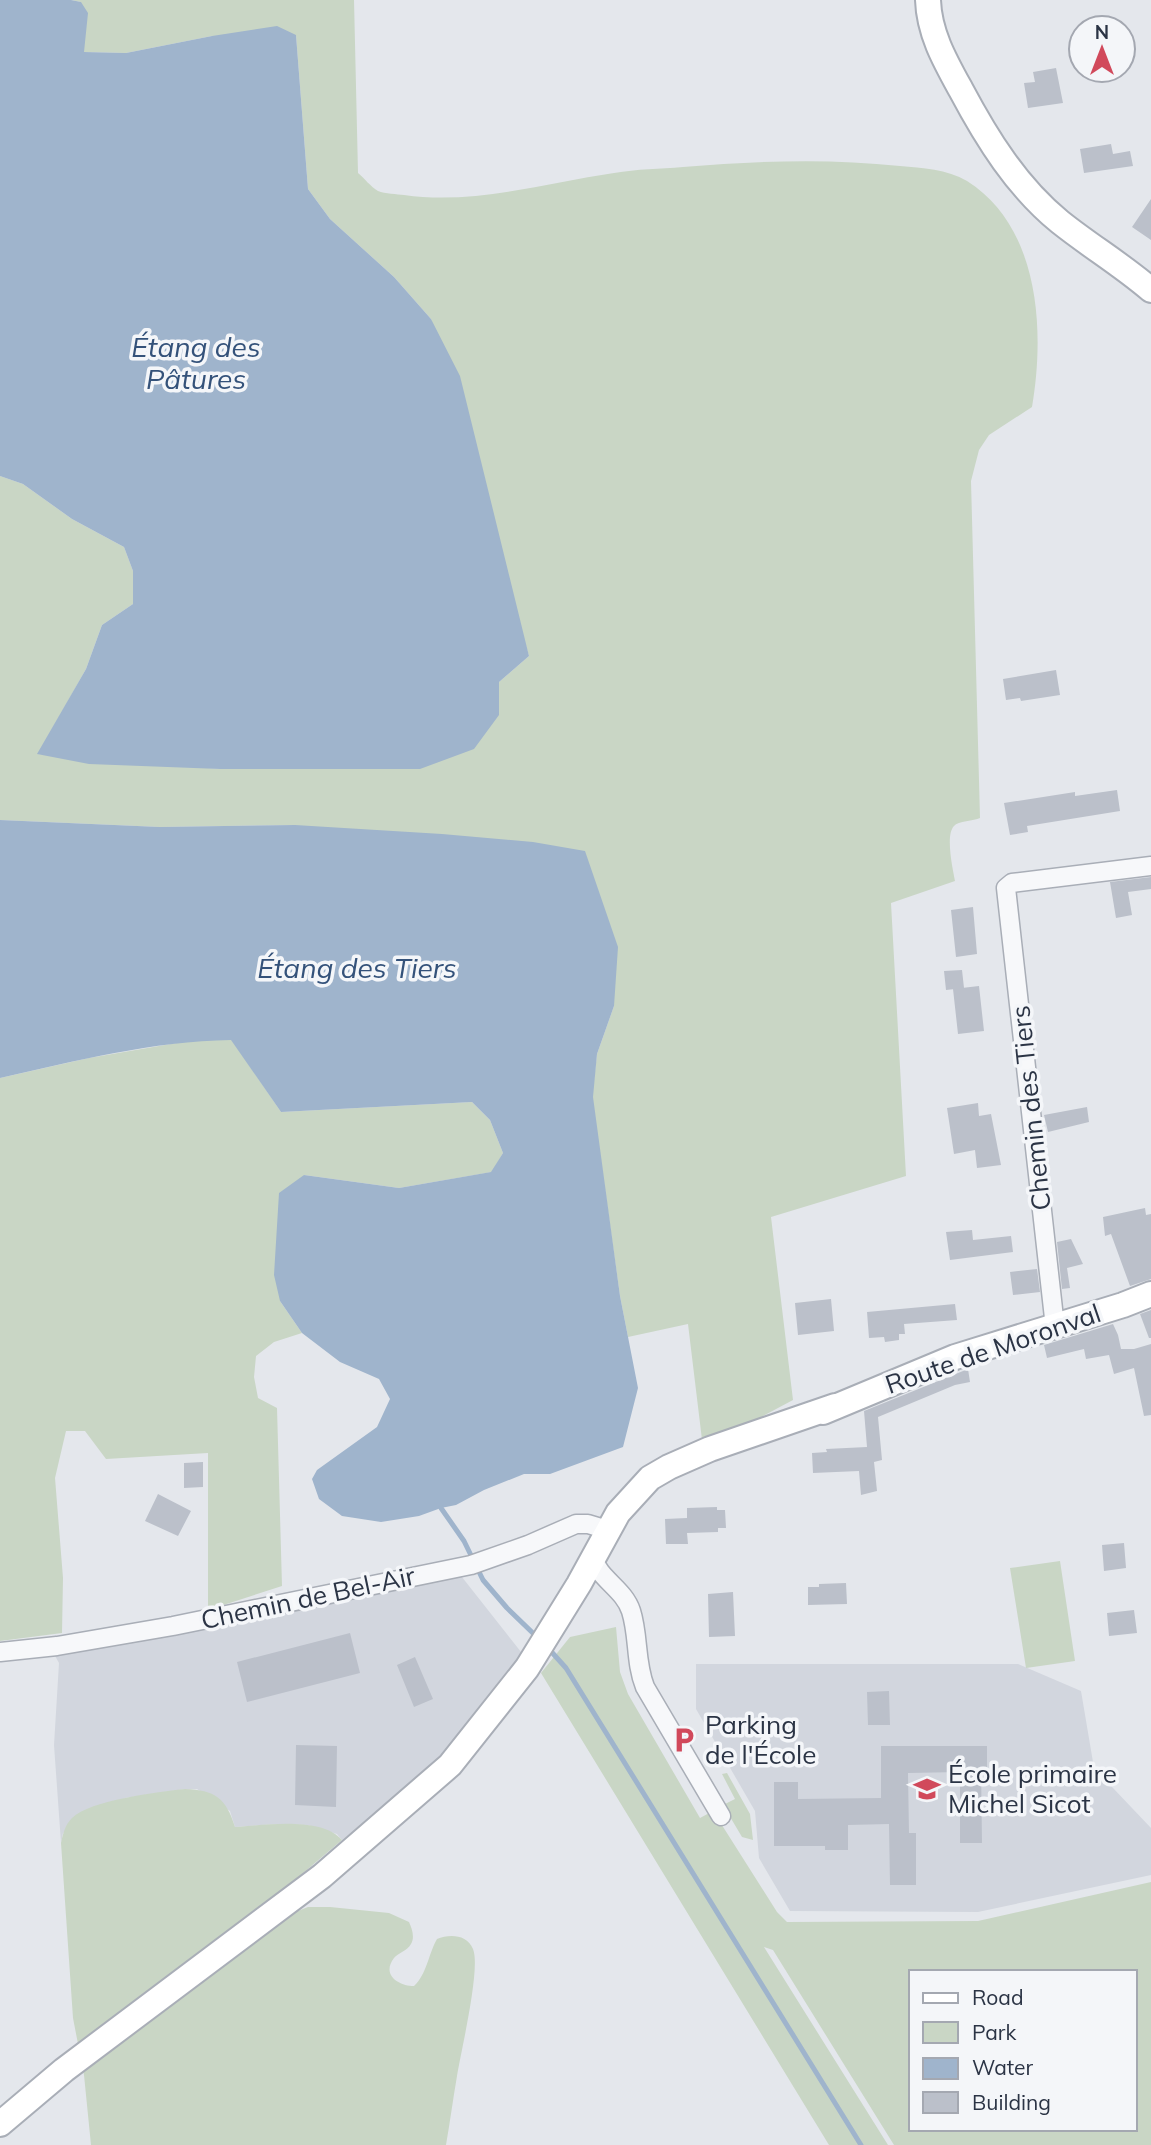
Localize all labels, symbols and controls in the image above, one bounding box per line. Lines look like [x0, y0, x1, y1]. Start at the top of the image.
north arrow [1067, 14, 1137, 84]
text: N [1095, 20, 1109, 44]
water label: Étang des Pâtures [131, 329, 261, 396]
water label: Étang des Tiers [257, 950, 457, 985]
street label: Chemin des Tiers [1003, 1004, 1058, 1212]
street label: Route de Moronval [881, 1296, 1105, 1401]
street label: Chemin de Bel-Air [198, 1559, 419, 1636]
place label: Parking de l'École [705, 1708, 816, 1771]
parking icon: Parking de l'École [669, 1725, 699, 1755]
place label: École primaire Michel Sicot [948, 1757, 1117, 1820]
school or university icon: École primaire Michel Sicot [912, 1774, 942, 1804]
legend [909, 1970, 1137, 2131]
text: Road [972, 1984, 1023, 2010]
text: Park [972, 2019, 1016, 2045]
text: Water [972, 2054, 1033, 2080]
text: Building [972, 2089, 1051, 2115]

